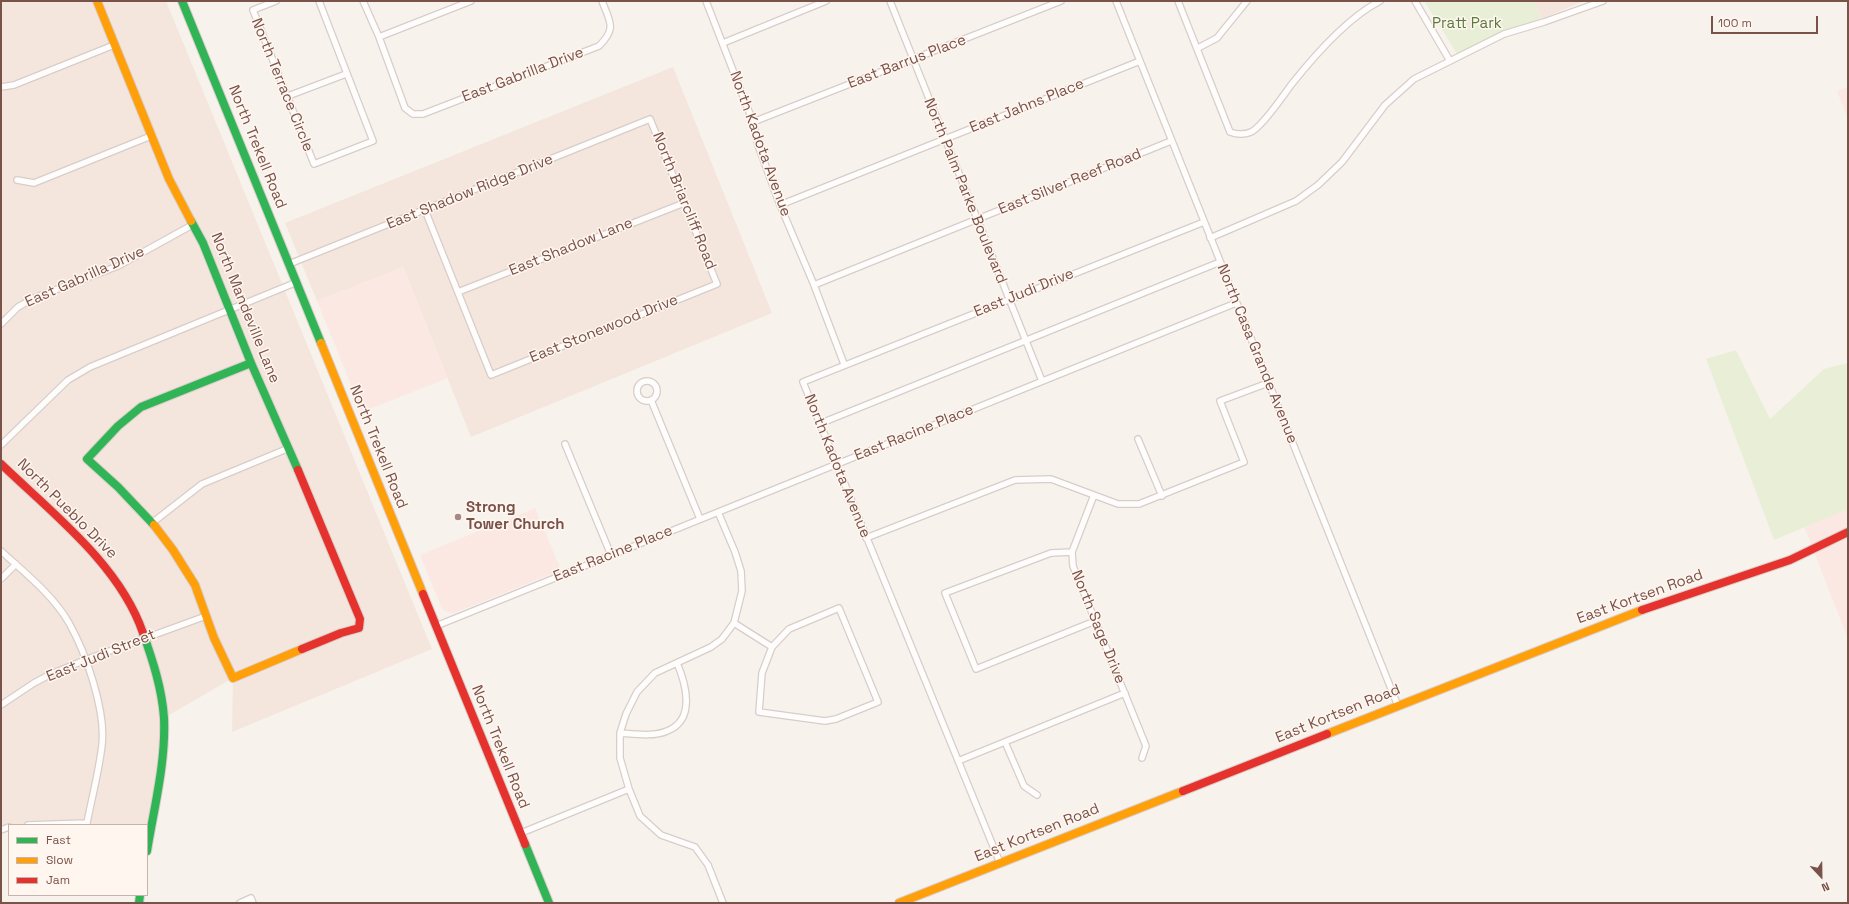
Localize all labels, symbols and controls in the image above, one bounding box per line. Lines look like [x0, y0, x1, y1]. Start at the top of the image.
scale bar [1713, 8, 1820, 34]
park label: Pratt Park [1432, 15, 1502, 33]
text: 100 m [1718, 15, 1752, 31]
street label: North Terrace Circle [247, 16, 317, 154]
street label: East Barrus Place [845, 31, 969, 93]
street label: East Gabrilla Drive [460, 44, 586, 106]
street label: North Kadota Avenue [725, 69, 795, 219]
street label: East Jahns Place [967, 75, 1087, 137]
street label: North Trekell Road [224, 83, 290, 211]
street label: North Palm Parke Boulevard [919, 96, 1011, 286]
street label: North Briarcliff Road [648, 130, 720, 272]
street label: East Silver Reef Road [996, 145, 1144, 219]
street label: East Shadow Ridge Drive [384, 150, 556, 234]
street label: East Shadow Lane [507, 214, 635, 280]
street label: North Mandeville Lane [207, 230, 283, 386]
street label: East Gabrilla Drive [23, 243, 147, 311]
street label: North Casa Grande Avenue [1213, 262, 1301, 446]
street label: East Judi Drive [971, 265, 1077, 321]
street label: East Stonewood Drive [527, 291, 681, 367]
street label: North Trekell Road [345, 383, 411, 511]
street label: North Kadota Avenue [800, 392, 874, 540]
street label: East Racine Place [852, 401, 976, 465]
street label: North Pueblo Drive [13, 455, 121, 563]
place label: Strong Tower Church [466, 499, 564, 534]
marker: Strong Tower Church [453, 512, 463, 522]
street label: East Racine Place [551, 522, 675, 586]
street label: East Kortsen Road [1575, 566, 1705, 628]
street label: North Sage Drive [1067, 568, 1129, 686]
street label: East Judi Street [44, 626, 158, 686]
street label: East Kortsen Road [1273, 681, 1403, 747]
street label: North Trekell Road [467, 683, 533, 811]
street label: East Kortsen Road [972, 800, 1102, 866]
legend [8, 824, 148, 896]
text: Fast [46, 832, 71, 848]
text: Slow [46, 852, 73, 868]
north arrow [1801, 856, 1841, 896]
text: Jam [46, 872, 70, 888]
text: N [1819, 879, 1832, 895]

